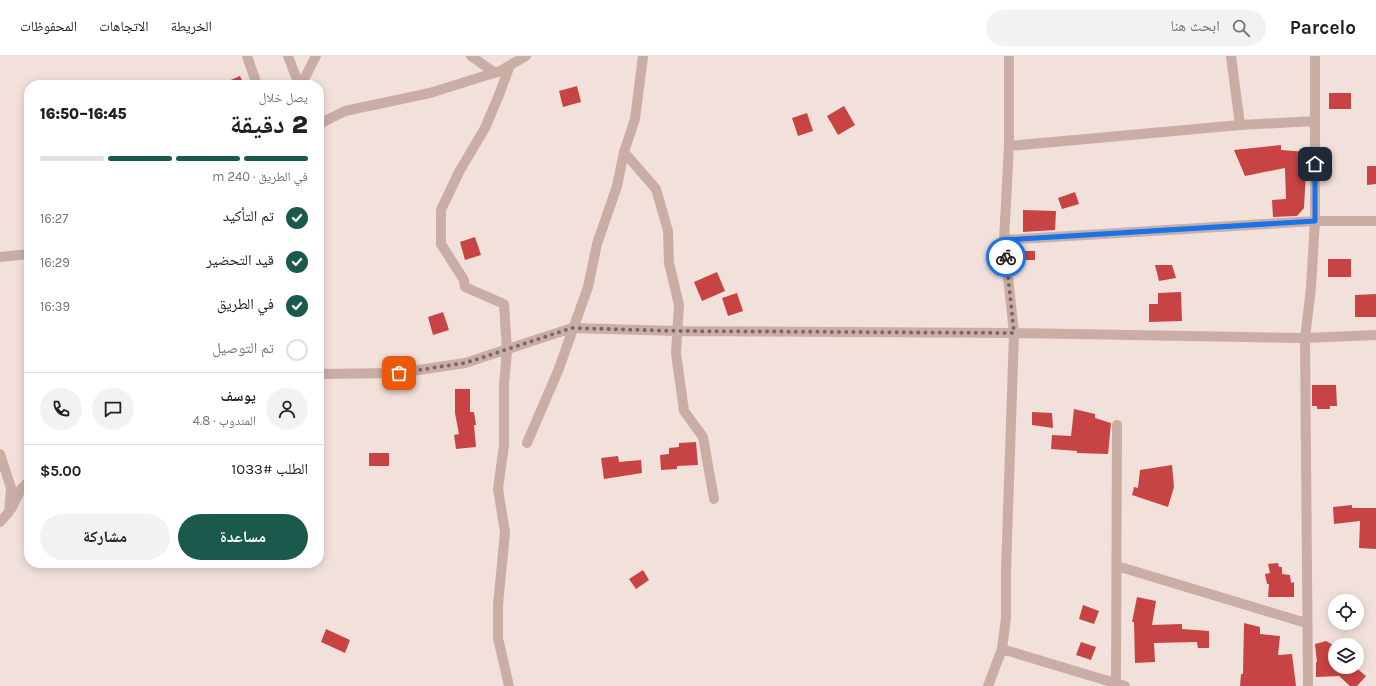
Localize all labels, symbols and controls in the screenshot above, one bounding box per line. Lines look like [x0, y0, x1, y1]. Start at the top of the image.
search box [986, 10, 1266, 46]
text: ابحث هنا [1170, 17, 1220, 35]
icon: search [1230, 17, 1252, 39]
text: Parcelo [1290, 17, 1356, 39]
text: المحفوظات [20, 18, 77, 35]
text: الاتجاهات [99, 18, 149, 35]
text: الخريطة [171, 18, 212, 35]
text: يصل خلال [259, 90, 308, 105]
text: 16:45–16:50 [40, 105, 126, 123]
text: 2 دقيقة [230, 109, 308, 140]
pin [1298, 147, 1332, 181]
icon: home [1304, 153, 1326, 175]
text: في الطريق · 240 m [212, 169, 308, 184]
text: تم التأكيد [223, 207, 274, 225]
icon: check [286, 207, 308, 229]
text: 16:27 [40, 211, 68, 226]
courier [986, 237, 1026, 277]
icon: bike [995, 246, 1017, 268]
text: قيد التحضير [206, 251, 274, 269]
icon: check [286, 251, 308, 273]
text: 16:29 [40, 255, 70, 270]
text: في الطريق [217, 295, 274, 313]
icon: check [286, 295, 308, 317]
text: 16:39 [40, 299, 70, 314]
text: تم التوصيل [212, 339, 274, 357]
pin [382, 356, 416, 390]
icon: bag [388, 362, 410, 384]
text: يوسف [221, 387, 256, 405]
button: phone [40, 388, 82, 430]
button: chat [92, 388, 134, 430]
button: person [266, 388, 308, 430]
text: المندوب · 4.8 [193, 413, 256, 428]
text: الطلب #1033 [231, 460, 308, 478]
text: $5.00 [40, 462, 81, 480]
button: مشاركة [40, 514, 170, 560]
button: مساعدة [178, 514, 308, 560]
map controls [1328, 594, 1364, 674]
button: locate [1328, 594, 1364, 630]
button: layers [1328, 638, 1364, 674]

